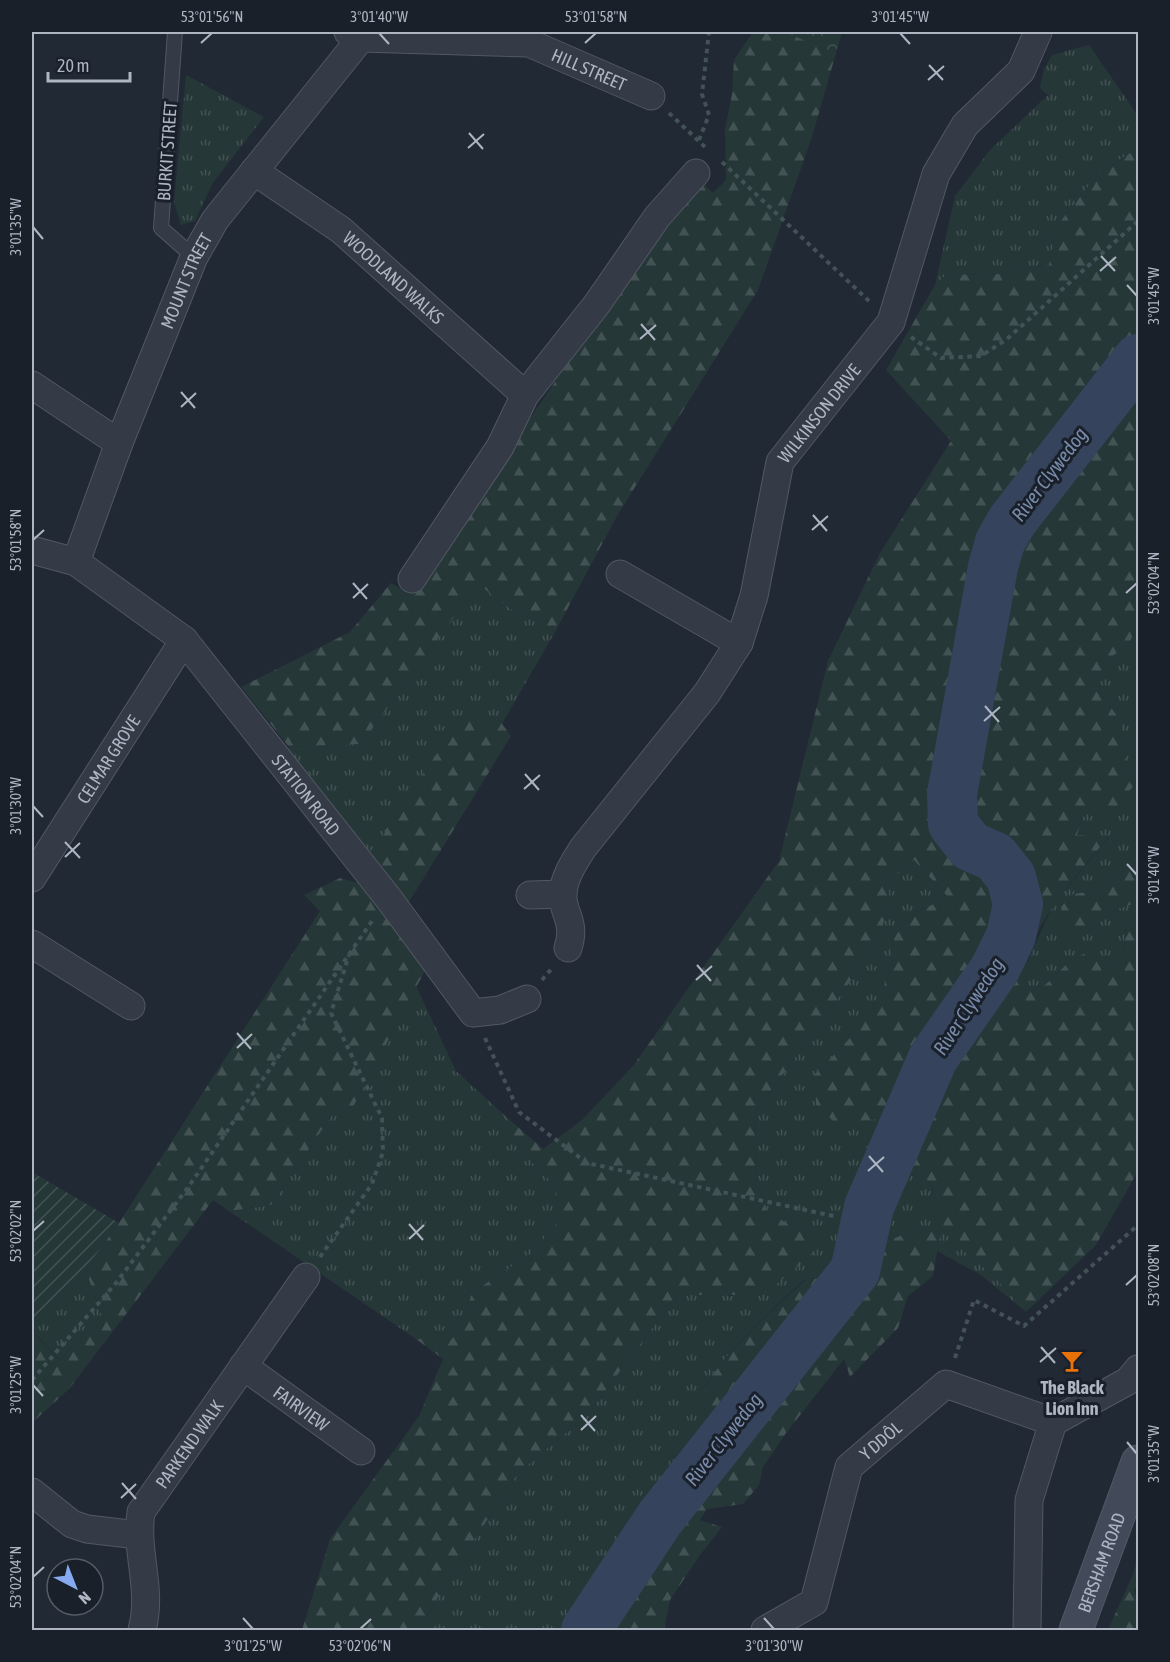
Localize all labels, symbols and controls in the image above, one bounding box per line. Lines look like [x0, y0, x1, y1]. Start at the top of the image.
text: 53°01'56"N [181, 8, 243, 25]
text: 3°01'40"W [350, 8, 408, 25]
text: 53°01'58"N [565, 8, 627, 25]
text: 3°01'45"W [871, 8, 929, 25]
street label: HILL STREET [549, 44, 630, 95]
scale bar [48, 45, 130, 83]
text: 20 m [57, 55, 89, 76]
street label: BURKIT STREET [153, 100, 181, 201]
text: 3°01'35"W [7, 198, 24, 256]
street label: WOODLAND WALKS [339, 227, 449, 328]
street label: MOUNT STREET [156, 229, 216, 331]
text: 3°01'45"W [1145, 267, 1162, 325]
street label: WILKINSON DRIVE [773, 359, 864, 467]
water label: River Clywedog [1006, 423, 1092, 525]
text: 53°01'58"N [7, 509, 24, 571]
text: 53°02'04"N [1145, 552, 1162, 614]
street label: CELMAR GROVE [72, 711, 144, 807]
street label: STATION ROAD [268, 750, 345, 839]
text: 3°01'30"W [7, 777, 24, 835]
text: 3°01'40"W [1145, 846, 1162, 904]
water label: River Clywedog [928, 953, 1008, 1059]
text: 53°02'02"N [7, 1200, 24, 1262]
text: 53°02'08"N [1145, 1244, 1162, 1306]
bar icon: The Black Lion Inn [1059, 1348, 1085, 1374]
text: 3°01'25"W [7, 1356, 24, 1414]
place label: The Black Lion Inn [1040, 1377, 1105, 1419]
street label: FAIRVIEW [270, 1381, 333, 1435]
water label: River Clywedog [680, 1388, 766, 1490]
street label: PARKEND WALK [151, 1395, 227, 1492]
street label: Y DDÔL [855, 1417, 905, 1464]
text: 3°01'35"W [1145, 1425, 1162, 1483]
street label: BERSHAM ROAD [1073, 1510, 1129, 1615]
text: 53°02'04"N [7, 1546, 24, 1608]
north arrow [45, 1557, 105, 1617]
text: N [76, 1588, 95, 1608]
text: 3°01'25"W [224, 1637, 282, 1654]
text: 53°02'06"N [329, 1637, 391, 1654]
text: 3°01'30"W [745, 1637, 803, 1654]

